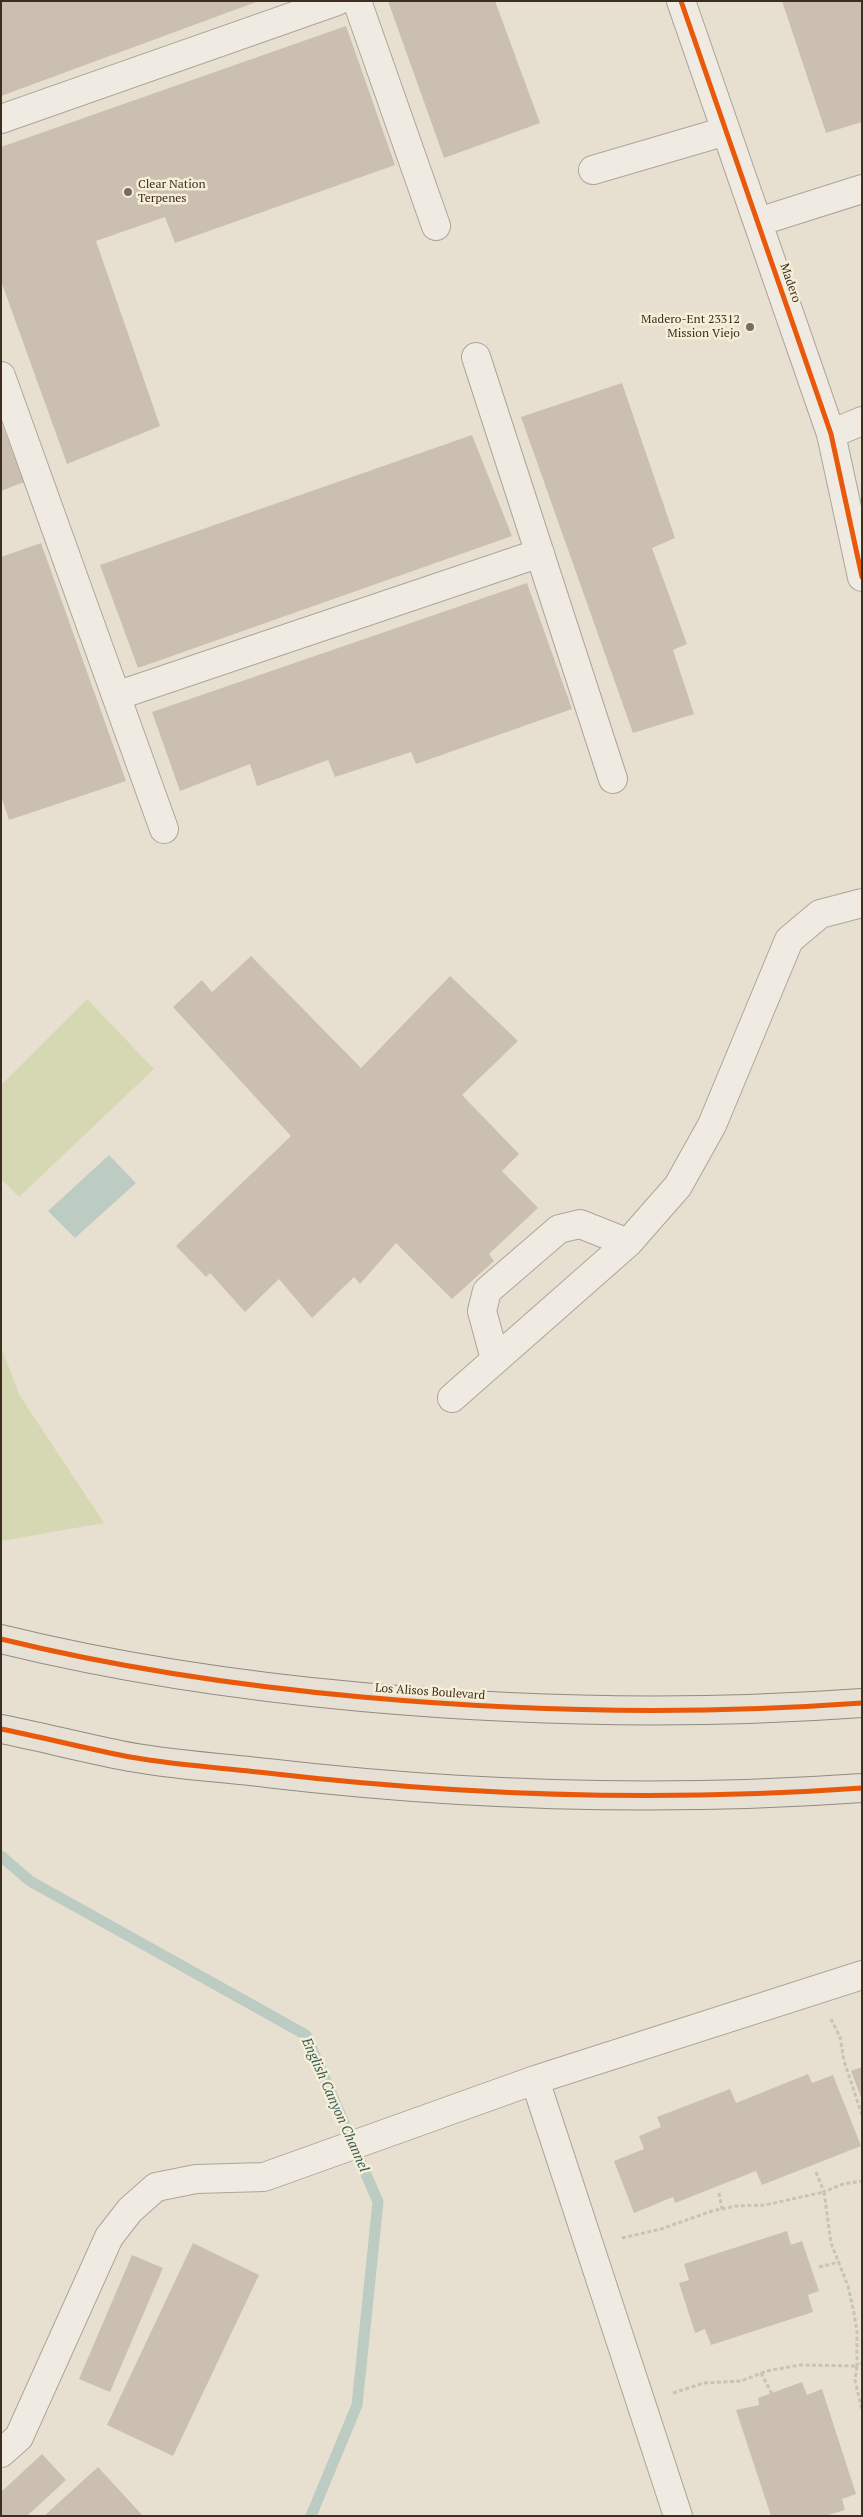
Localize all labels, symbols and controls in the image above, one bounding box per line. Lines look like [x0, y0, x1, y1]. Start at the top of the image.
place label: Clear Nation Terpenes [138, 178, 206, 206]
marker: Clear Nation Terpenes [122, 186, 134, 198]
street label: Madero [777, 262, 803, 304]
place label: Madero-Ent 23312 Mission Viejo [641, 313, 740, 341]
marker: Madero-Ent 23312 Mission Viejo [744, 321, 756, 333]
street label: Los Alisos Boulevard [374, 1681, 486, 1703]
water label: English Canyon Channel [298, 2035, 372, 2175]

